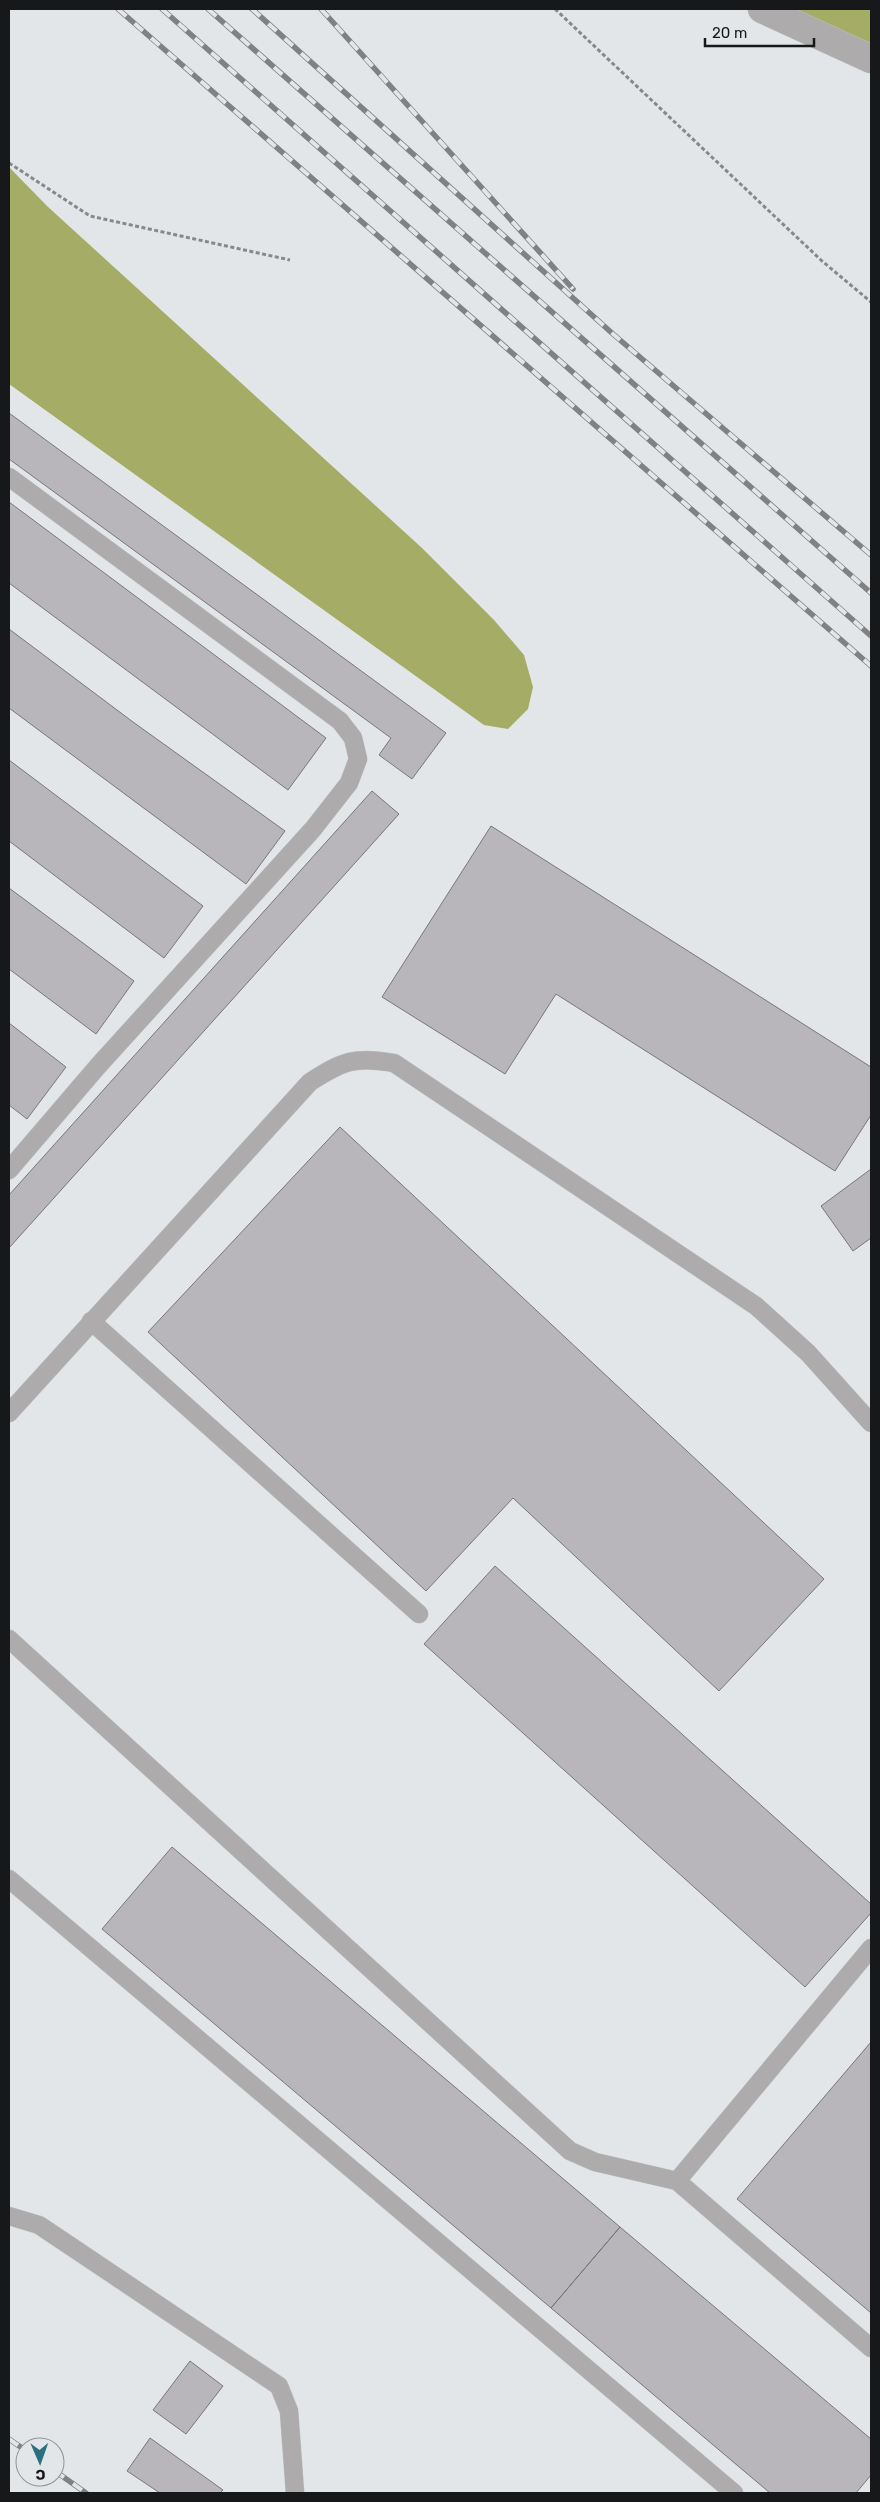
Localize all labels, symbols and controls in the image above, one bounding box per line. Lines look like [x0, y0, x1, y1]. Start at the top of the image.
scale bar [705, 15, 814, 47]
text: 20 m [712, 24, 747, 42]
north arrow [15, 2437, 65, 2487]
text: С [35, 2466, 46, 2483]

